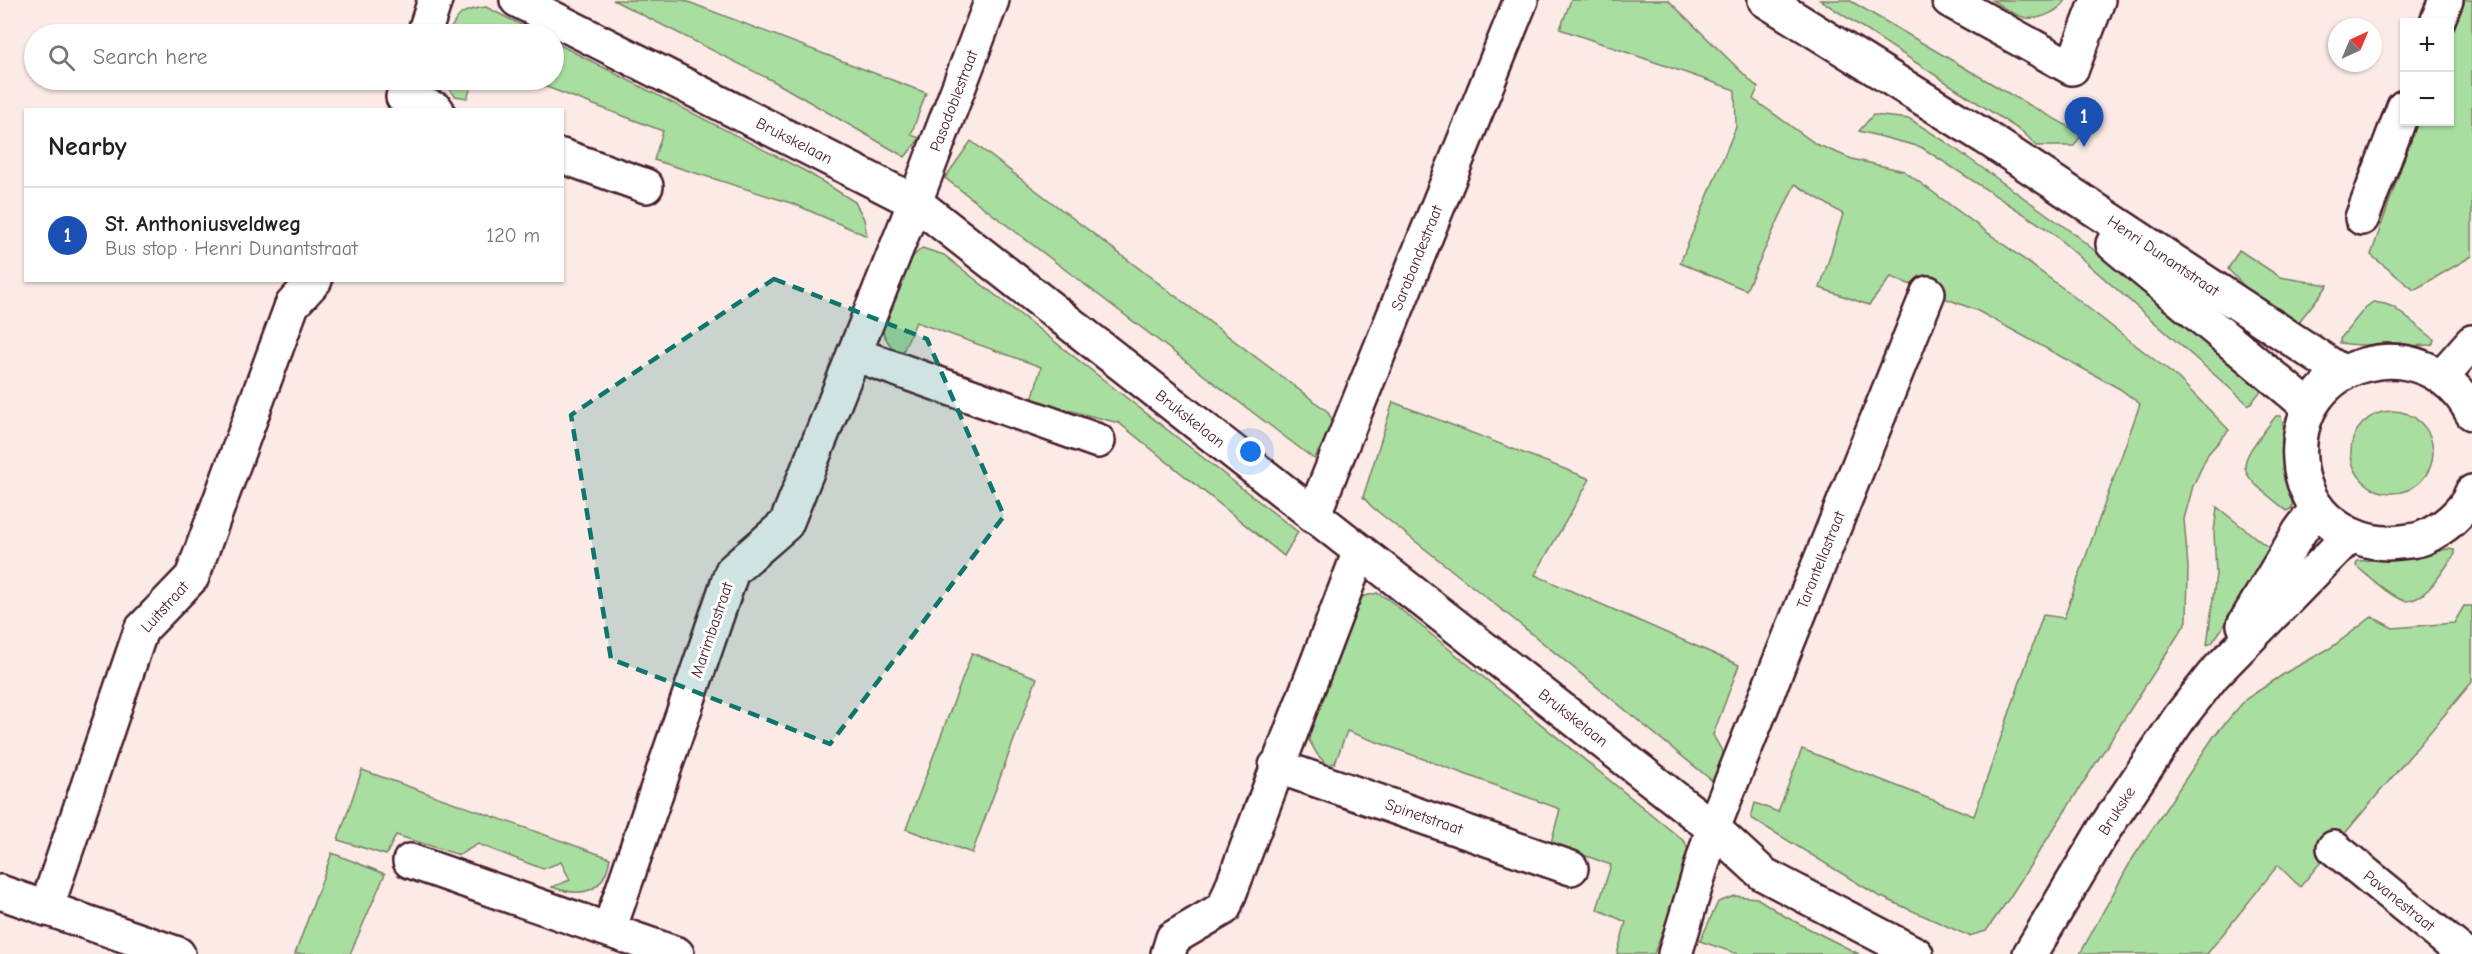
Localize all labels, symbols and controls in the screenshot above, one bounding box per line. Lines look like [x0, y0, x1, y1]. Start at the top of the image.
north arrow [2328, 18, 2382, 72]
map controls [2400, 18, 2454, 126]
button: + [2400, 18, 2454, 72]
search box [24, 24, 564, 90]
icon: search [45, 41, 78, 74]
text: Search here [93, 44, 208, 70]
street label: Pasodoblestraat [926, 47, 982, 154]
button: − [2400, 72, 2454, 126]
pin: 1 [2064, 98, 2104, 147]
street label: Brukskelaan [753, 114, 835, 168]
text: Nearby [48, 132, 127, 162]
street label: Sarabandestraat [1388, 202, 1446, 313]
text: St. Anthoniusveldweg [105, 211, 301, 237]
street label: Henri Dunantstraat [2104, 212, 2223, 300]
text: 1 [64, 224, 71, 247]
text: 120 m [486, 224, 540, 247]
text: Bus stop · Henri Dunantstraat [105, 237, 358, 260]
street label: Brukskelaan [1152, 386, 1228, 452]
your location [1236, 437, 1265, 466]
street label: Tarantellastraat [1793, 508, 1849, 612]
street label: Luitstraat [137, 577, 193, 636]
street label: Marimbastraat [687, 579, 737, 680]
street label: Brukskelaan [1535, 685, 1611, 751]
street label: Brukske [2095, 783, 2139, 839]
street label: Spinetstraat [1383, 795, 1466, 839]
street label: Pavanestraat [2360, 867, 2439, 935]

